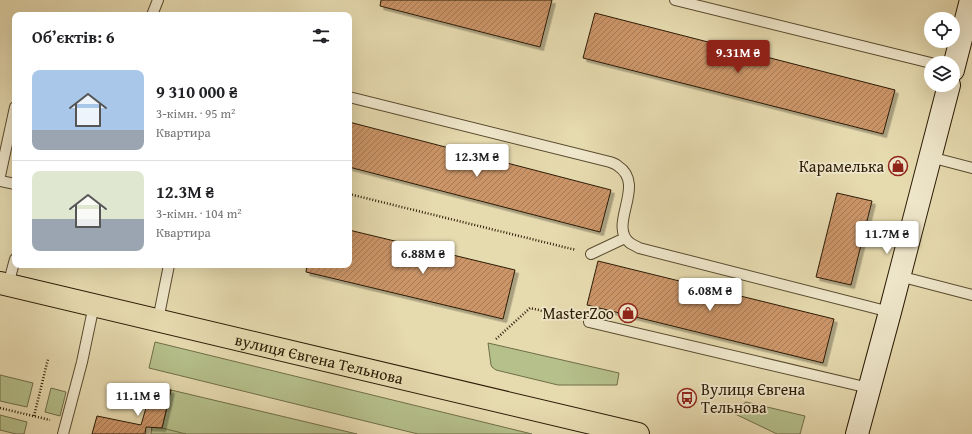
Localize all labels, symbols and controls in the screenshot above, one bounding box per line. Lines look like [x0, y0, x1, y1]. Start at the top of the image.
map controls [924, 12, 960, 92]
button: locate [924, 12, 960, 48]
text: Об’єктів: 6 [32, 24, 115, 49]
icon: filters [310, 25, 332, 47]
pin: 9.31M ₴ [701, 40, 775, 74]
text: 9.31M ₴ [716, 43, 760, 62]
button: layers [924, 56, 960, 92]
text: 9 310 000 ₴ [156, 79, 238, 104]
icon: home [64, 86, 112, 134]
text: 3-кімн. · 95 m² [156, 104, 235, 123]
text: Квартира [156, 123, 211, 142]
pin: 12.3M ₴ [440, 144, 514, 178]
text: 12.3M ₴ [455, 147, 499, 166]
place label: Карамелька [799, 154, 884, 178]
shop icon: Карамелька [887, 155, 909, 177]
text: 12.3M ₴ [156, 179, 214, 204]
icon: home [64, 187, 112, 235]
text: 3-кімн. · 104 m² [156, 204, 242, 223]
pin: 11.7M ₴ [850, 221, 924, 255]
text: Квартира [156, 223, 211, 242]
text: 11.7M ₴ [865, 224, 909, 243]
pin: 6.88M ₴ [386, 241, 460, 275]
text: 6.88M ₴ [401, 244, 445, 263]
pin: 6.08M ₴ [673, 278, 747, 312]
text: 6.08M ₴ [688, 281, 732, 300]
place label: MasterZoo [542, 301, 614, 325]
shop icon: MasterZoo [617, 302, 639, 324]
street label: вулиця Євгена Тельнова [233, 327, 406, 390]
place label: Вулиця Євгена Тельнова [701, 377, 805, 419]
pin: 11.1M ₴ [101, 383, 175, 417]
text: 11.1M ₴ [116, 386, 160, 405]
bus stop icon: Вулиця Євгена Тельнова [676, 387, 698, 409]

